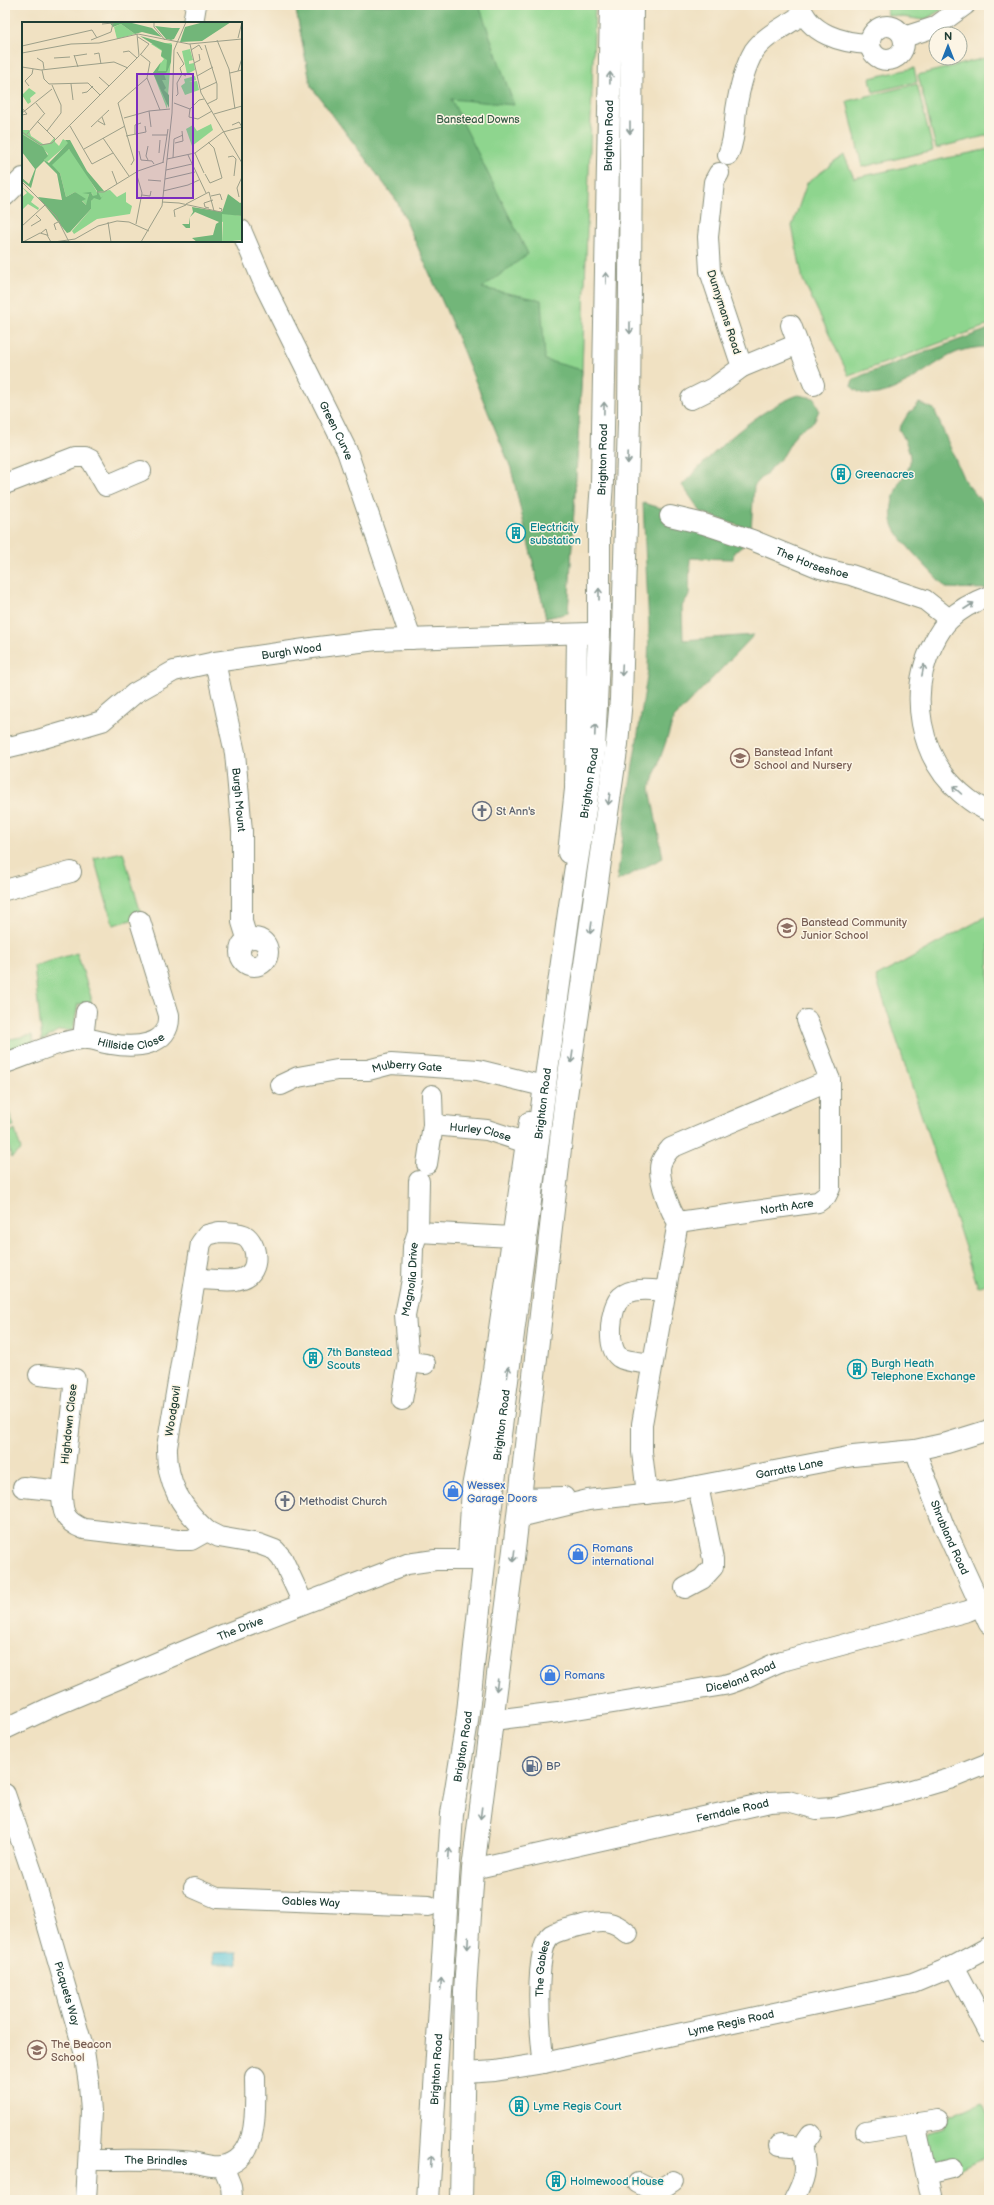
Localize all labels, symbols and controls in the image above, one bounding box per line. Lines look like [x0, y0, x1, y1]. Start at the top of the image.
inset map [22, 22, 242, 242]
north arrow [928, 26, 968, 66]
text: N [944, 30, 952, 43]
one-way arrow [606, 72, 614, 85]
street label: Brighton Road [601, 100, 616, 172]
park label: Banstead Downs [436, 113, 520, 126]
one-way arrow [626, 121, 634, 134]
street label: Dunnymans Road [704, 268, 744, 356]
one-way arrow [602, 272, 610, 285]
one-way arrow [626, 321, 634, 334]
street label: Green Curve [317, 399, 356, 462]
one-way arrow [600, 402, 608, 415]
street label: Brighton Road [595, 424, 610, 496]
one-way arrow [625, 451, 632, 464]
building icon: Greenacres [830, 463, 852, 485]
place label: Greenacres [855, 468, 915, 481]
place label: Electricity substation [530, 521, 581, 547]
building icon: Electricity substation [505, 522, 527, 544]
street label: The Horseshoe [774, 544, 850, 581]
one-way arrow [595, 588, 603, 601]
one-way arrow [963, 602, 975, 610]
street label: Burgh Wood [261, 640, 322, 662]
one-way arrow [619, 663, 626, 676]
one-way arrow [919, 664, 927, 677]
one-way arrow [591, 724, 599, 737]
place label: Banstead Infant School and Nursery [754, 746, 852, 772]
street label: Brighton Road [577, 747, 601, 819]
school or university icon: Banstead Infant School and Nursery [729, 747, 751, 769]
street label: Burgh Mount [230, 767, 249, 833]
one-way arrow [951, 785, 962, 794]
one-way arrow [605, 793, 613, 806]
church icon: St Ann's [471, 800, 493, 822]
place label: St Ann's [496, 805, 536, 818]
place label: Banstead Community Junior School [801, 916, 907, 942]
school or university icon: Banstead Community Junior School [776, 917, 798, 939]
one-way arrow [587, 921, 595, 934]
street label: Hillside Close [96, 1030, 167, 1052]
one-way arrow [568, 1050, 576, 1063]
street label: Mulberry Gate [370, 1057, 443, 1075]
street label: Brighton Road [532, 1067, 554, 1140]
street label: Hurley Close [449, 1120, 513, 1144]
street label: North Acre [759, 1196, 815, 1217]
street label: Magnolia Drive [398, 1240, 421, 1317]
place label: 7th Banstead Scouts [327, 1346, 392, 1372]
building icon: 7th Banstead Scouts [302, 1347, 324, 1369]
place label: Burgh Heath Telephone Exchange [871, 1357, 976, 1383]
building icon: Burgh Heath Telephone Exchange [846, 1358, 868, 1380]
one-way arrow [504, 1366, 512, 1379]
street label: Highdown Close [58, 1383, 80, 1465]
street label: Woodgavil [163, 1385, 183, 1437]
street label: Brighton Road [490, 1389, 512, 1461]
street label: Garratts Lane [754, 1455, 825, 1481]
place label: Wessex Garage Doors [467, 1479, 538, 1505]
shop icon: Wessex Garage Doors [442, 1480, 464, 1502]
church icon: Methodist Church [274, 1490, 296, 1512]
place label: Methodist Church [299, 1495, 387, 1508]
street label: Shrubland Road [928, 1498, 972, 1576]
place label: Romans international [592, 1542, 654, 1568]
shop icon: Romans international [567, 1543, 589, 1565]
one-way arrow [510, 1549, 518, 1562]
street label: The Drive [215, 1613, 265, 1643]
street label: Diceland Road [705, 1658, 777, 1694]
shop icon: Romans [539, 1664, 561, 1686]
place label: Romans [564, 1669, 606, 1682]
one-way arrow [494, 1678, 501, 1691]
street label: Brighton Road [451, 1710, 475, 1783]
fuel station icon: BP [521, 1755, 543, 1777]
place label: BP [546, 1760, 561, 1773]
street label: Ferndale Road [695, 1796, 770, 1825]
one-way arrow [477, 1807, 485, 1820]
one-way arrow [445, 1848, 453, 1861]
street label: Gables Way [282, 1894, 340, 1909]
one-way arrow [464, 1936, 472, 1949]
street label: The Gables [533, 1938, 553, 1997]
street label: Picquets Way [52, 1960, 83, 2027]
one-way arrow [438, 1978, 445, 1991]
street label: Lyme Regis Road [687, 2007, 775, 2038]
street label: Brighton Road [427, 2033, 445, 2105]
place label: The Beacon School [51, 2038, 111, 2064]
school or university icon: The Beacon School [26, 2039, 48, 2061]
building icon: Lyme Regis Court [508, 2095, 530, 2117]
place label: Lyme Regis Court [533, 2100, 622, 2113]
street label: The Brindles [124, 2153, 188, 2168]
one-way arrow [427, 2155, 434, 2168]
building icon: Holmewood House [545, 2170, 567, 2192]
place label: Holmewood House [570, 2175, 664, 2188]

